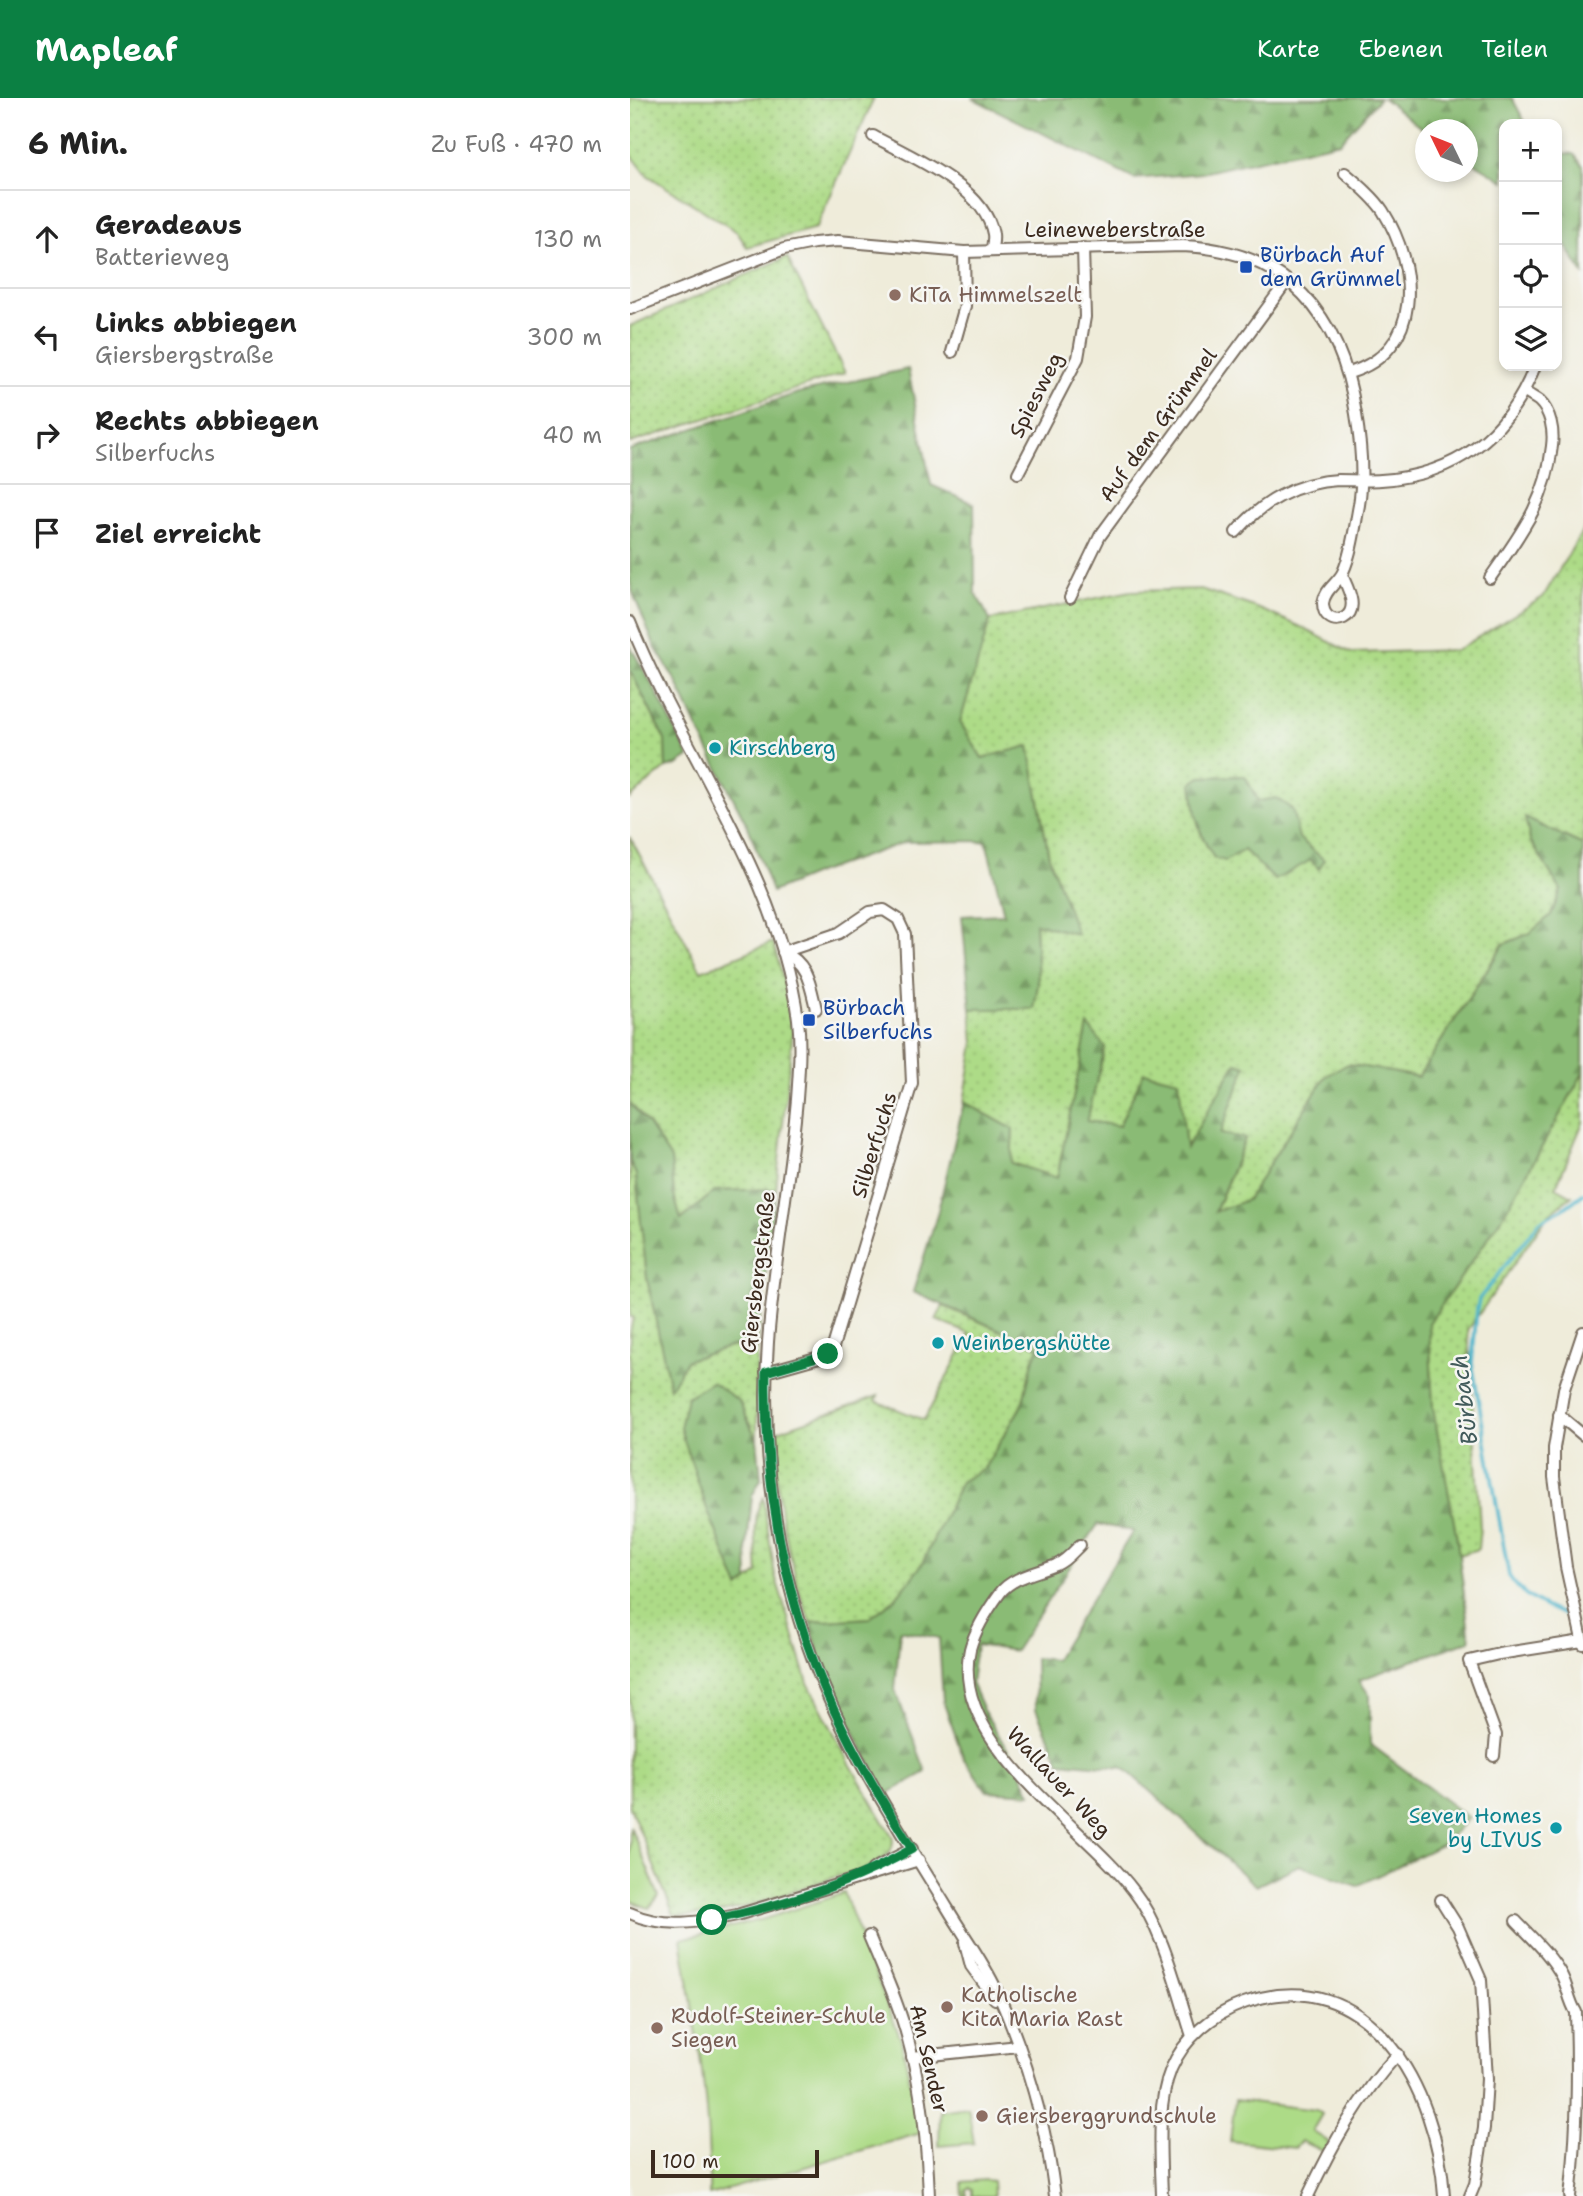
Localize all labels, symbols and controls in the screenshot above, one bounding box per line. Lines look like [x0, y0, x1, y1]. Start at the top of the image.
text: Mapleaf [35, 27, 178, 72]
text: Karte [1257, 33, 1320, 65]
text: Ebenen [1358, 33, 1443, 65]
text: Teilen [1481, 33, 1548, 65]
north arrow [1415, 119, 1478, 182]
map controls [1499, 119, 1562, 371]
button: + [1499, 119, 1562, 182]
text: 6 Min. [28, 123, 128, 164]
text: Zu Fuß · 470 m [431, 129, 602, 159]
button: − [1499, 182, 1562, 245]
text: Geradeaus [95, 207, 242, 242]
street label: Leineweberstraße [1024, 216, 1206, 244]
icon: ahead [28, 220, 66, 258]
text: 130 m [534, 224, 602, 254]
place label: Bürbach Auf dem Grümmel [1260, 241, 1402, 293]
text: Batterieweg [95, 242, 229, 272]
button: locate [1499, 245, 1562, 308]
marker: Bürbach Auf dem Grümmel [1238, 259, 1254, 275]
place label: KiTa Himmelszelt [909, 281, 1082, 309]
marker: KiTa Himmelszelt [887, 287, 903, 303]
text: Links abbiegen [95, 305, 297, 340]
button: layers [1499, 308, 1562, 371]
icon: left [28, 318, 66, 356]
text: 300 m [527, 322, 602, 352]
text: Giersbergstraße [95, 340, 274, 370]
street label: Auf dem Grümmel [1093, 342, 1224, 508]
street label: Spiesweg [1003, 347, 1069, 443]
text: Rechts abbiegen [95, 403, 319, 438]
icon: right [28, 416, 66, 454]
text: 40 m [542, 420, 602, 450]
text: Silberfuchs [95, 438, 215, 468]
icon: arrive [28, 514, 66, 552]
text: Ziel erreicht [95, 516, 261, 551]
place label: Kirschberg [729, 734, 836, 762]
marker: Kirschberg [707, 740, 723, 756]
place label: Bürbach Silberfuchs [823, 994, 933, 1046]
marker: Bürbach Silberfuchs [801, 1012, 817, 1028]
street label: Silberfuchs [845, 1088, 903, 1202]
street label: Giersbergstraße [734, 1189, 782, 1355]
place label: Weinbergshütte [952, 1329, 1111, 1357]
marker: Weinbergshütte [930, 1335, 946, 1351]
route end [812, 1338, 843, 1369]
water label: Bürbach [1444, 1353, 1484, 1447]
street label: Wallauer Weg [1000, 1721, 1118, 1843]
place label: Seven Homes by LIVUS [1409, 1802, 1542, 1854]
marker: Seven Homes by LIVUS [1548, 1820, 1564, 1836]
route start [696, 1904, 727, 1935]
place label: Katholische Kita Maria Rast [961, 1981, 1123, 2033]
marker: Katholische Kita Maria Rast [939, 1999, 955, 2015]
place label: Rudolf-Steiner-Schule Siegen [671, 2002, 886, 2054]
street label: Am Sender [903, 2002, 955, 2116]
marker: Rudolf-Steiner-Schule Siegen [649, 2020, 665, 2036]
place label: Giersberggrundschule [996, 2102, 1217, 2130]
marker: Giersberggrundschule [974, 2108, 990, 2124]
scale bar [651, 2147, 819, 2179]
text: 100 m [662, 2149, 719, 2174]

